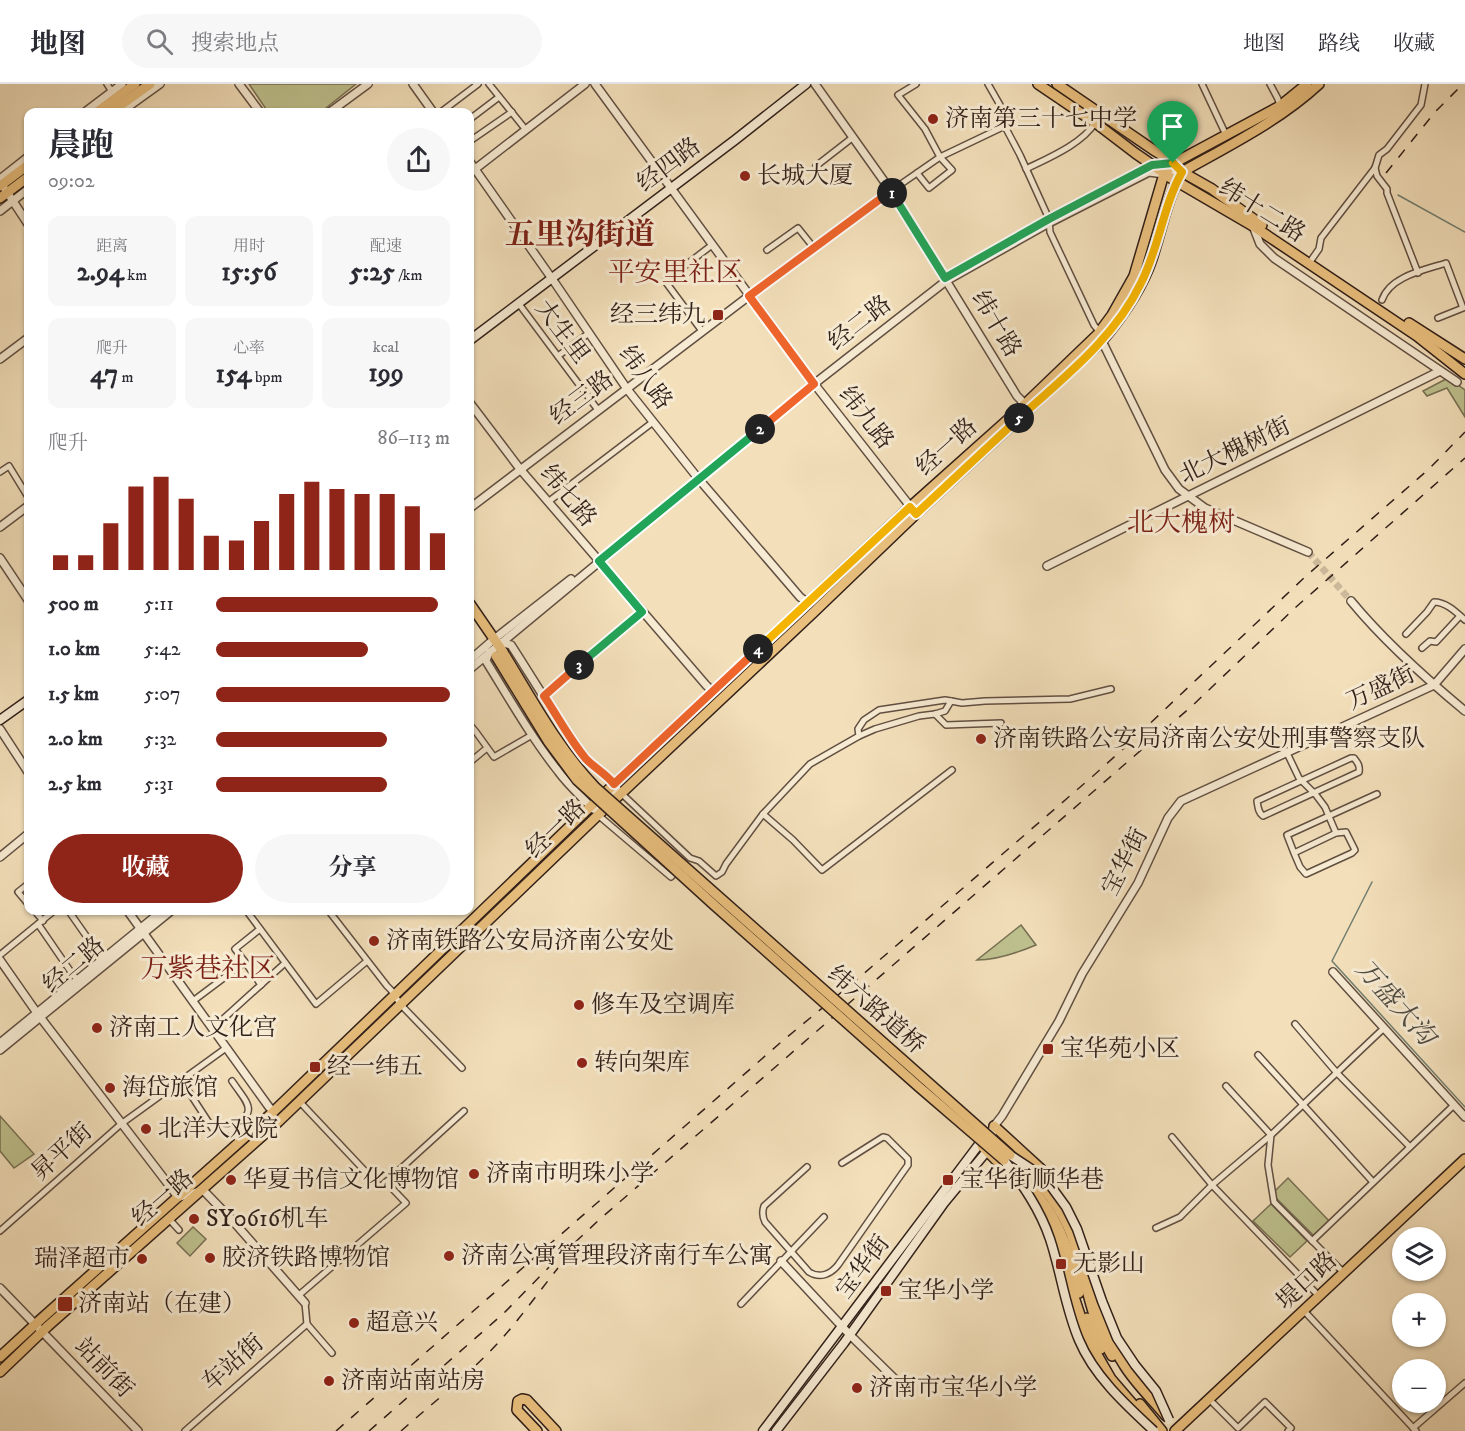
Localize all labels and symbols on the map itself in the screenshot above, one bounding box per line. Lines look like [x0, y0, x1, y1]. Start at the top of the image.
pin [1147, 101, 1198, 163]
place label: 济南第三十七中学 [945, 104, 1137, 134]
marker: 济南第三十七中学 [926, 112, 940, 126]
street label: 经四路 [631, 131, 707, 199]
place label: 长城大厦 [757, 161, 853, 191]
marker: 长城大厦 [738, 169, 752, 183]
street label: 纬十二路 [1213, 173, 1311, 249]
pin: 1 [877, 178, 907, 208]
district label: 五里沟街道 [505, 217, 655, 254]
district label: 平安里社区 [608, 256, 743, 290]
street label: 纬十路 [965, 285, 1027, 363]
street label: 经二路 [822, 289, 898, 357]
street label: 大生里 [528, 294, 596, 370]
place label: 经三纬九 [610, 300, 706, 330]
marker: 经三纬九 [711, 308, 725, 322]
street label: 纬八路 [612, 340, 678, 416]
street label: 经三路 [544, 364, 620, 432]
street label: 纬九路 [832, 380, 900, 456]
pin: 5 [1004, 403, 1034, 433]
street label: 北大槐树街 [1174, 411, 1296, 491]
street label: 经一路 [910, 412, 984, 482]
pin: 2 [745, 414, 775, 444]
street label: 纬七路 [533, 459, 603, 533]
district label: 北大槐树 [1127, 506, 1235, 540]
pin: 4 [743, 634, 773, 664]
pin: 3 [564, 650, 594, 680]
street label: 万盛街 [1342, 659, 1420, 717]
place label: 济南铁路公安局济南公安处刑事警察支队 [993, 724, 1425, 754]
marker: 济南铁路公安局济南公安处刑事警察支队 [974, 732, 988, 746]
street label: 经一路 [520, 793, 592, 865]
street label: 宝华街 [1095, 823, 1155, 901]
place label: 济南铁路公安局济南公安处 [386, 926, 674, 956]
street label: 经二路 [37, 930, 111, 1000]
marker: 济南铁路公安局济南公安处 [367, 934, 381, 948]
district label: 万紫巷社区 [141, 952, 276, 986]
water label: 万盛大沟 [1348, 953, 1445, 1056]
street label: 纬六路道桥 [821, 959, 931, 1061]
place label: 修车及空调库 [591, 990, 735, 1020]
marker: 修车及空调库 [572, 998, 586, 1012]
place label: 济南工人文化宫 [109, 1013, 277, 1043]
marker: 济南工人文化宫 [90, 1021, 104, 1035]
place label: 宝华苑小区 [1060, 1034, 1180, 1064]
marker: 宝华苑小区 [1041, 1042, 1055, 1056]
place label: 转向架库 [594, 1048, 690, 1078]
place label: 经一纬五 [327, 1052, 423, 1082]
marker: 转向架库 [575, 1056, 589, 1070]
marker: 经一纬五 [308, 1060, 322, 1074]
place label: 海岱旅馆 [122, 1073, 218, 1103]
marker: 海岱旅馆 [103, 1081, 117, 1095]
place label: 北洋大戏院 [158, 1114, 278, 1144]
street label: 昇平街 [25, 1117, 99, 1187]
marker: 北洋大戏院 [139, 1122, 153, 1136]
place label: 济南市明珠小学 [486, 1159, 654, 1189]
street label: 经一路 [126, 1163, 200, 1233]
place label: 华夏书信文化博物馆 [243, 1165, 459, 1195]
place label: 宝华街顺华巷 [960, 1165, 1104, 1195]
marker: 济南市明珠小学 [467, 1167, 481, 1181]
marker: 华夏书信文化博物馆 [224, 1173, 238, 1187]
marker: 宝华街顺华巷 [941, 1173, 955, 1187]
place label: SY0616机车 [206, 1204, 328, 1234]
marker: SY0616机车 [187, 1212, 201, 1226]
street label: 宝华街 [829, 1229, 897, 1305]
place label: 济南公寓管理段济南行车公寓 [461, 1241, 773, 1271]
place label: 胶济铁路博物馆 [222, 1243, 390, 1273]
place label: 瑞泽超市 [34, 1244, 130, 1274]
street label: 堤口路 [1270, 1245, 1344, 1317]
marker: 济南公寓管理段济南行车公寓 [442, 1249, 456, 1263]
place label: 无影山 [1073, 1249, 1145, 1279]
marker: 胶济铁路博物馆 [203, 1251, 217, 1265]
marker: 瑞泽超市 [135, 1252, 149, 1266]
marker: 无影山 [1054, 1257, 1068, 1271]
place label: 宝华小学 [898, 1276, 994, 1306]
marker: 宝华小学 [879, 1284, 893, 1298]
place label: 济南站（在建） [78, 1289, 246, 1319]
marker: 济南站（在建） [56, 1295, 74, 1313]
place label: 超意兴 [366, 1308, 438, 1338]
marker: 超意兴 [347, 1316, 361, 1330]
street label: 车站街 [196, 1328, 270, 1398]
street label: 站前街 [68, 1332, 140, 1404]
place label: 济南站南站房 [341, 1366, 485, 1396]
place label: 济南市宝华小学 [869, 1373, 1037, 1403]
marker: 济南站南站房 [322, 1374, 336, 1388]
marker: 济南市宝华小学 [850, 1381, 864, 1395]

